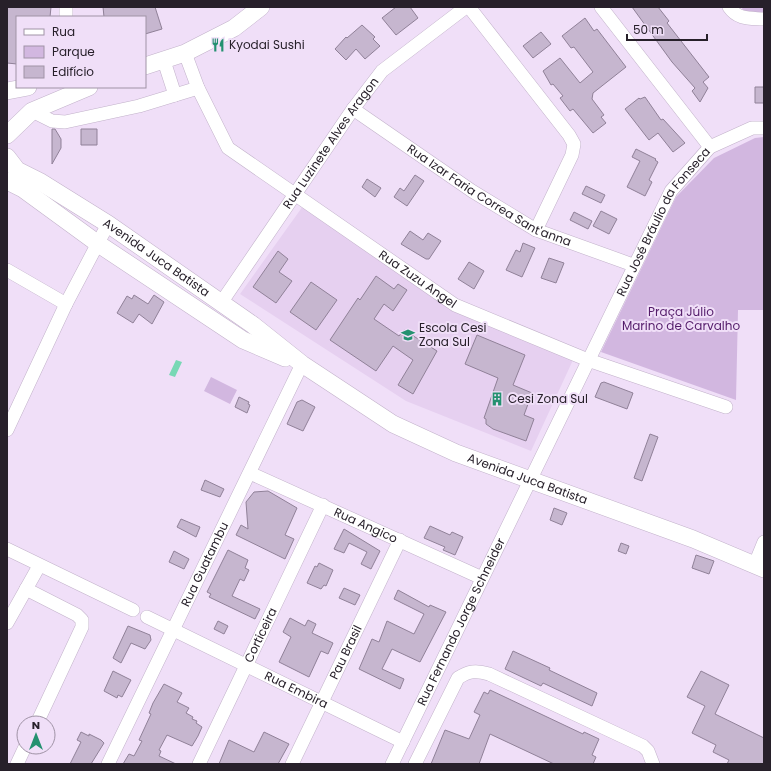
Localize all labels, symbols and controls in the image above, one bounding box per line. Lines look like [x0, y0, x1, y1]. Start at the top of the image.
legend [16, 16, 146, 88]
scale bar [627, 16, 707, 42]
text: 50 m [633, 21, 664, 38]
text: Rua [52, 23, 75, 40]
place label: Kyodai Sushi [229, 36, 305, 53]
restaurant icon: Kyodai Sushi [210, 37, 226, 53]
text: Parque [52, 43, 95, 60]
text: Edifício [52, 63, 94, 80]
street label: Rua Luzinete Alves Aragon [279, 74, 382, 212]
street label: Rua Izar Faria Correa Sant'anna [404, 140, 574, 250]
street label: Rua José Bráulio da Fonseca [612, 143, 714, 299]
street label: Avenida Juca Batista [100, 214, 213, 300]
street label: Rua Zuzu Angel [376, 246, 460, 312]
park label: Praça Júlio Marino de Carvalho [622, 303, 740, 334]
place label: Escola Cesi Zona Sul [419, 319, 487, 350]
school or university icon: Escola Cesi Zona Sul [400, 327, 416, 343]
place label: Cesi Zona Sul [508, 390, 588, 407]
building icon: Cesi Zona Sul [489, 391, 505, 407]
street label: Avenida Juca Batista [465, 449, 590, 508]
street label: Rua Angico [331, 503, 401, 547]
street label: Rua Guatambu [177, 519, 232, 609]
street label: Rua Fernando Jorge Schneider [413, 535, 509, 708]
street label: Corticeira [240, 604, 281, 665]
street label: Pau Brasil [325, 622, 366, 682]
street label: Rua Embira [262, 667, 331, 712]
north arrow [16, 715, 56, 755]
text: N [32, 717, 40, 733]

